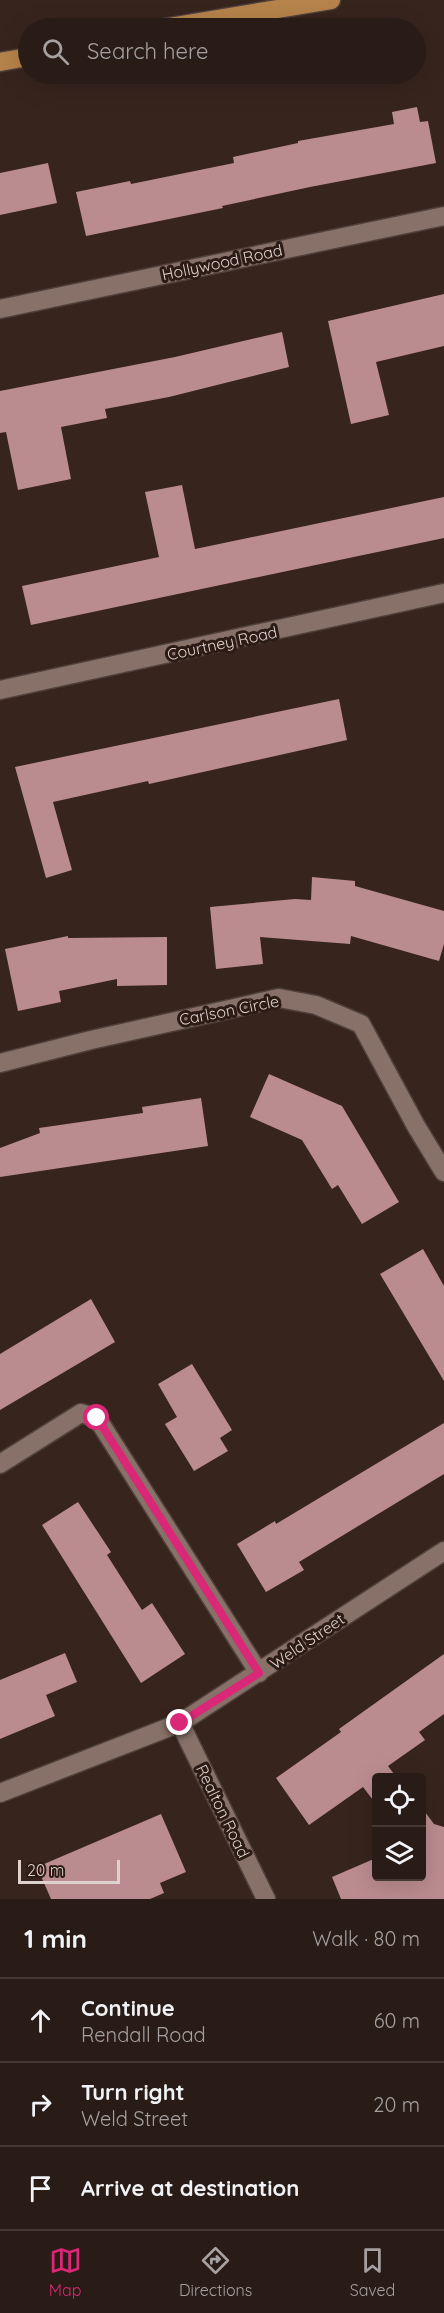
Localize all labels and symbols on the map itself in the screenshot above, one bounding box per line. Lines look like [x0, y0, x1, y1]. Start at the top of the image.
street label: Hollywood Road [160, 239, 284, 285]
street label: Courtney Road [165, 622, 279, 664]
street label: Carlson Circle [177, 991, 281, 1029]
route start [83, 1404, 109, 1430]
street label: Weld Street [266, 1609, 348, 1673]
route end [166, 1709, 192, 1735]
street label: Realton Road [192, 1761, 254, 1861]
scale bar [18, 1857, 120, 1884]

